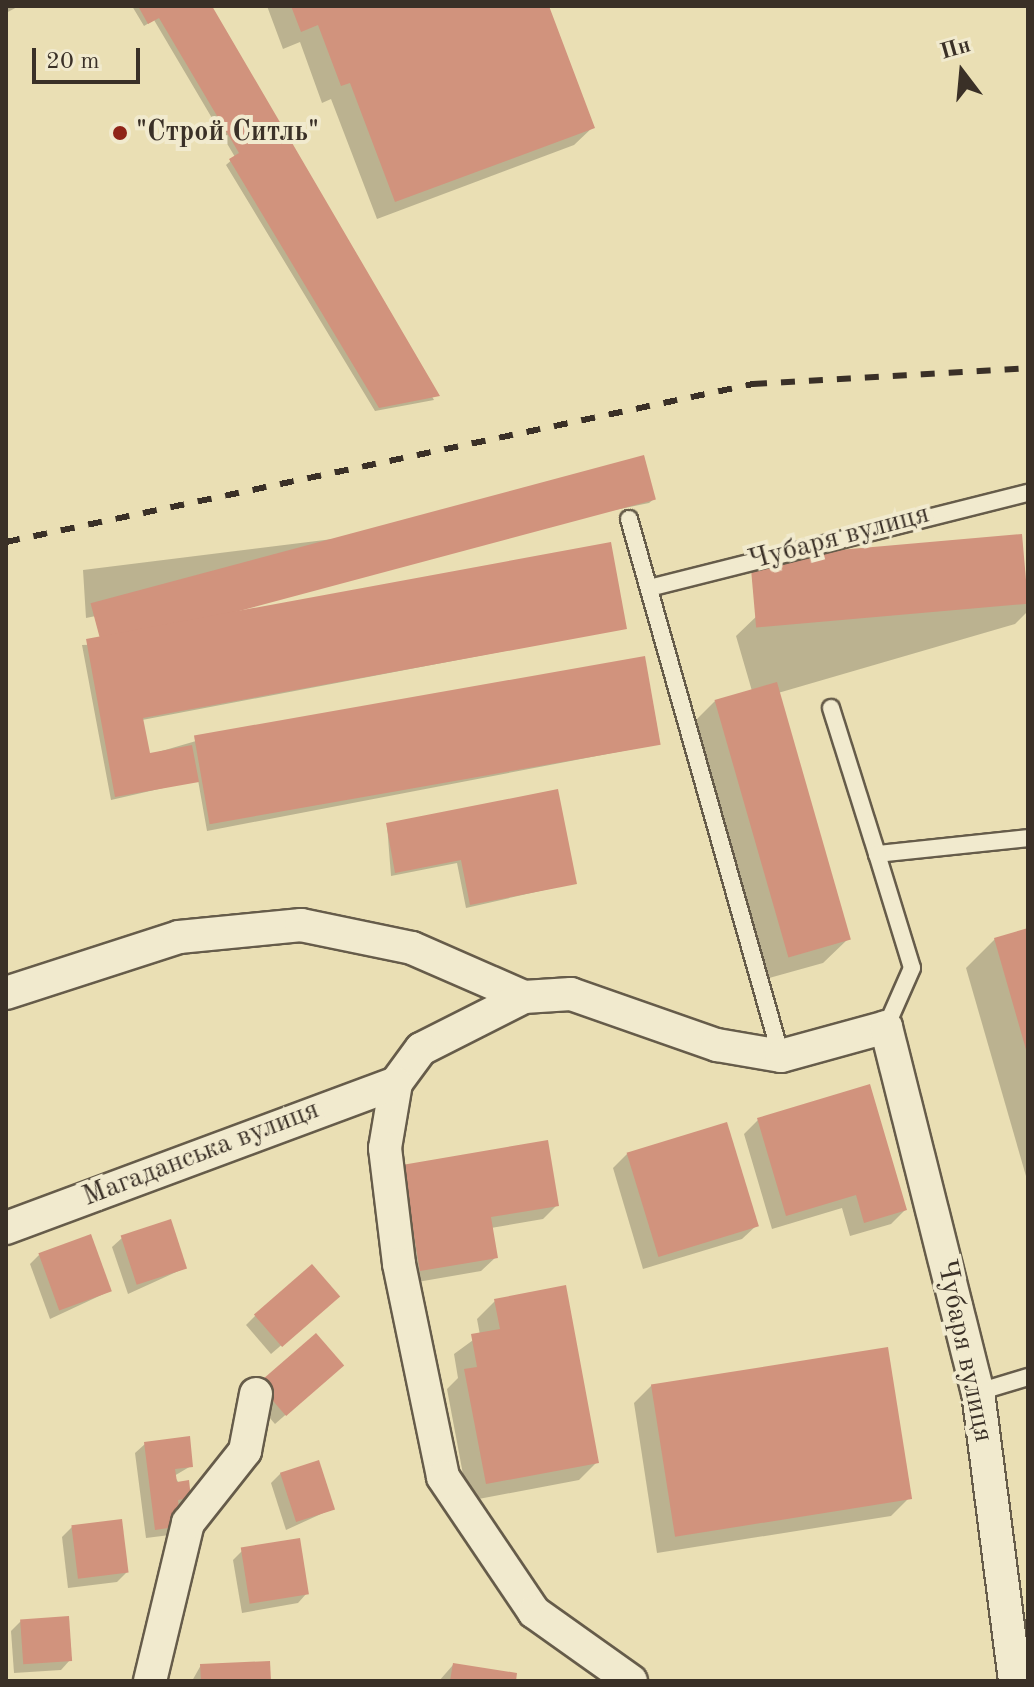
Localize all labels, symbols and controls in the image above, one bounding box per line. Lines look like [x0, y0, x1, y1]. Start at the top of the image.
scale bar [36, 32, 144, 82]
north arrow [922, 32, 1002, 112]
text: Пн [938, 34, 973, 64]
text: 20 m [46, 50, 100, 74]
place label: "Строй Ситль" [136, 116, 319, 150]
marker: "Строй Ситль" [111, 124, 129, 142]
street label: Чубаря вулиця [745, 498, 933, 578]
street label: Магаданська вулиця [78, 1093, 324, 1215]
street label: Чубаря вулиця [928, 1257, 1000, 1445]

